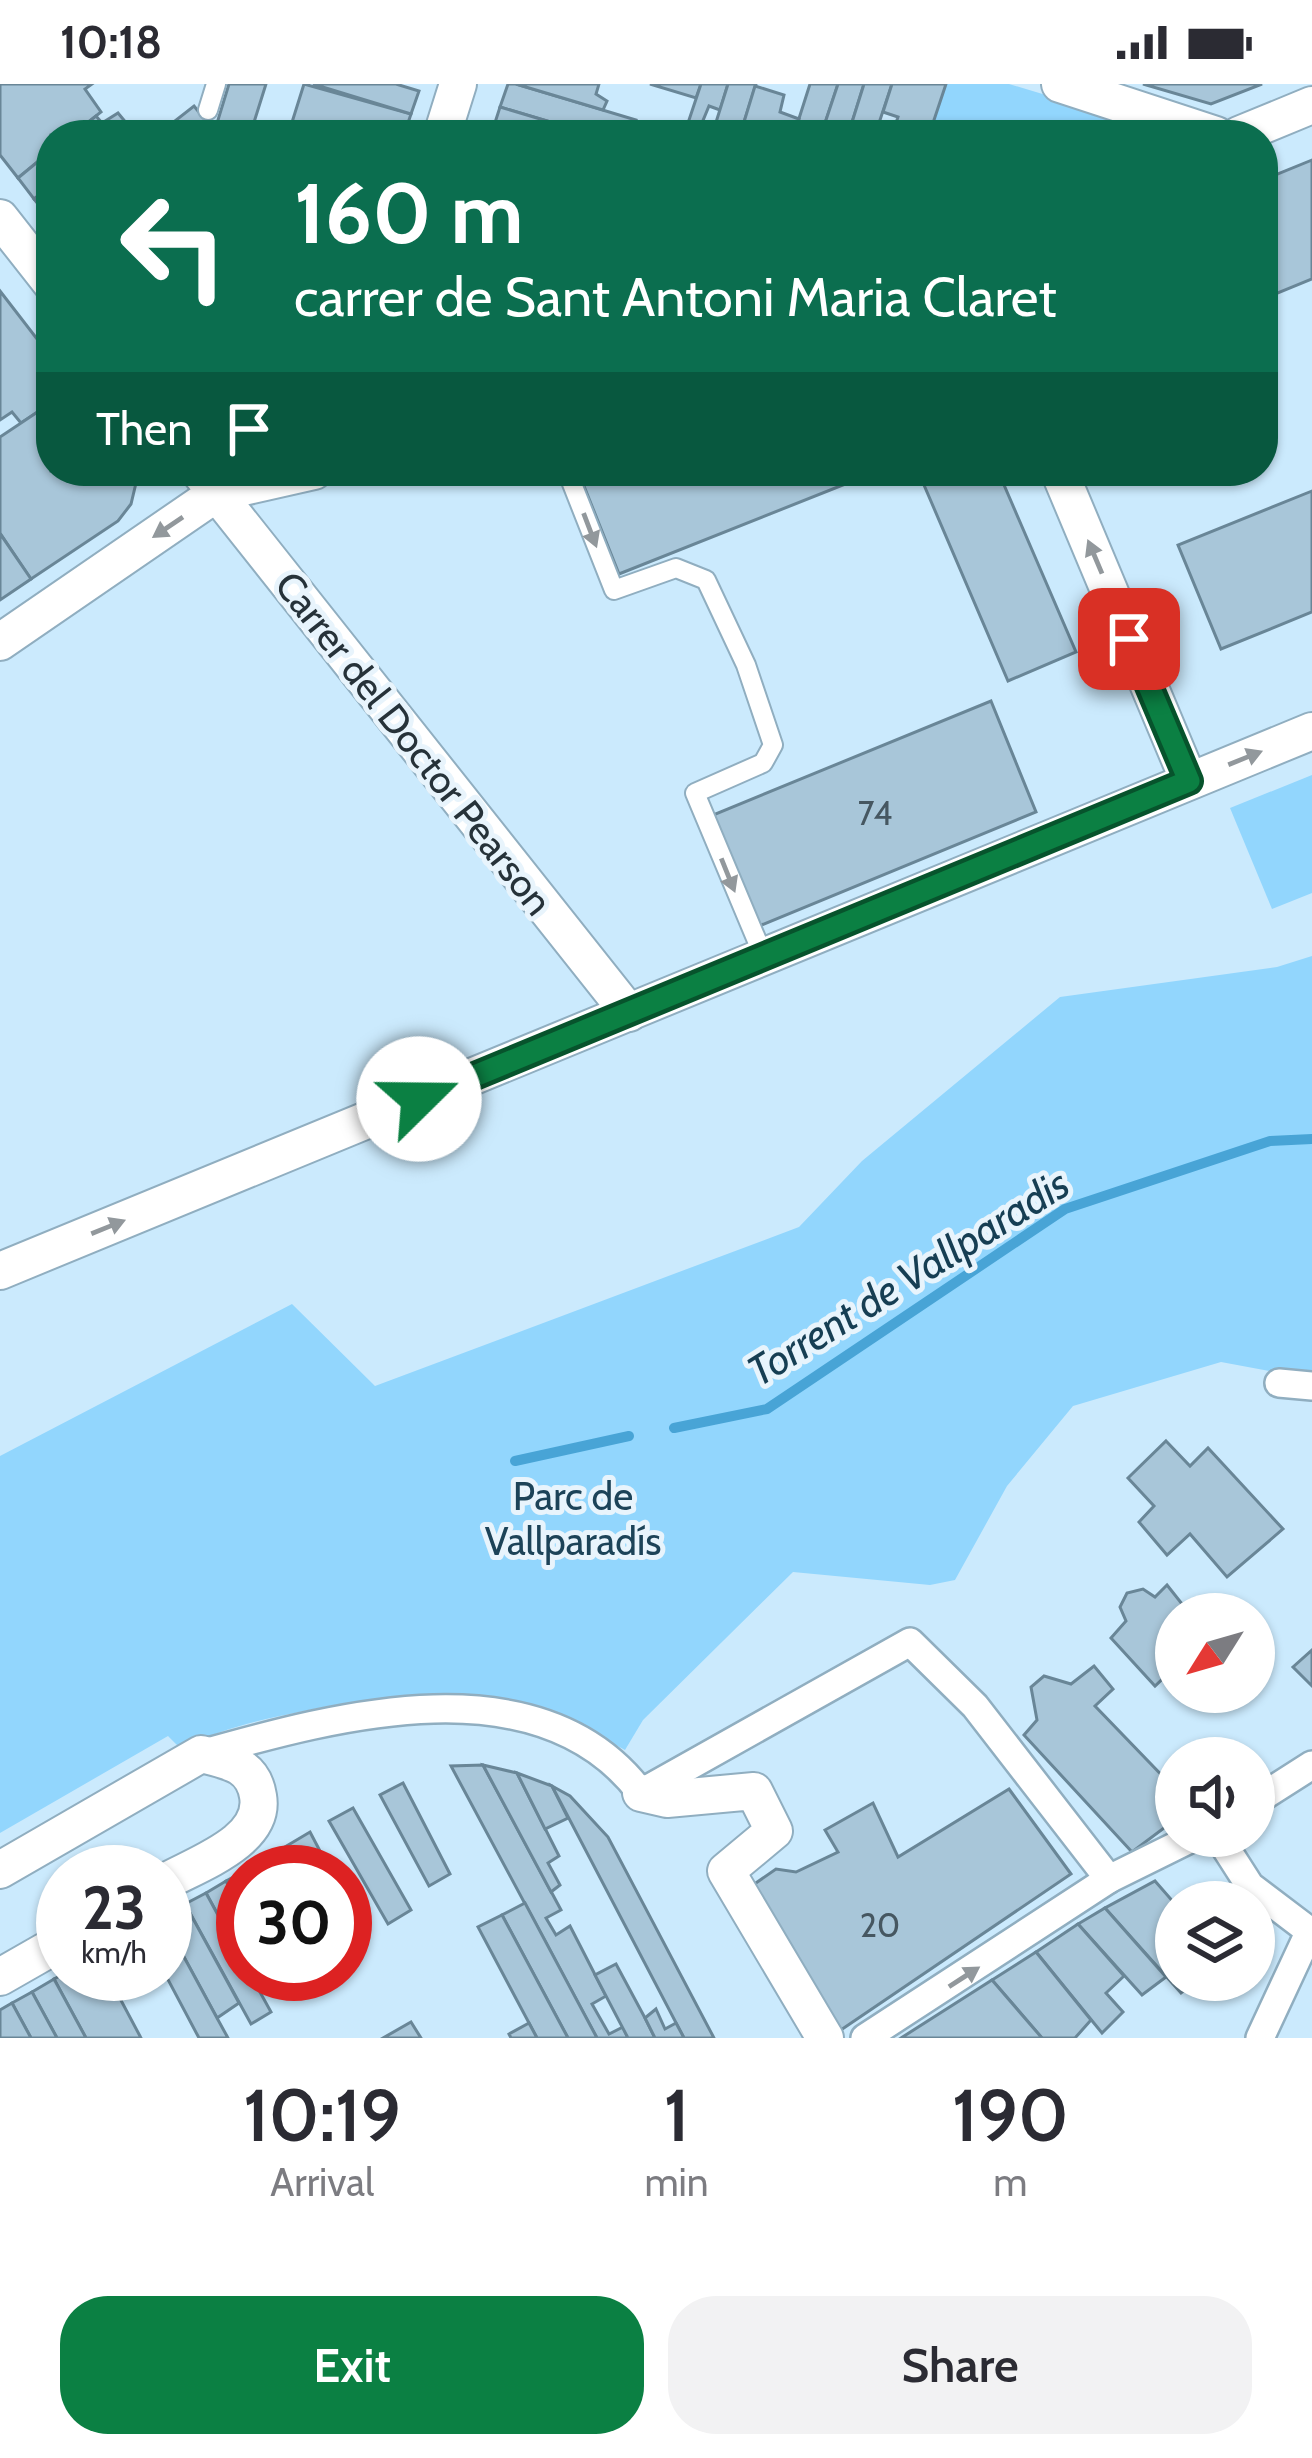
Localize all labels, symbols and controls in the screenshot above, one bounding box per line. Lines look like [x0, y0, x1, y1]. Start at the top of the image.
text: 10:18 [60, 15, 162, 69]
text: 160 m [294, 162, 523, 264]
icon: left [96, 168, 252, 324]
text: carrer de Sant Antoni Maria Claret [294, 264, 1057, 330]
icon: arrive [216, 396, 282, 462]
text: Then [96, 402, 192, 456]
one-way arrow [582, 513, 601, 549]
one-way arrow [152, 515, 184, 538]
one-way arrow [1084, 539, 1104, 574]
street label: Carrer del Doctor Pearson [265, 562, 563, 924]
pin [1078, 588, 1180, 690]
icon: arrive [1096, 606, 1162, 672]
one-way arrow [1228, 748, 1264, 767]
house number: 74 [858, 793, 892, 833]
one-way arrow [719, 857, 738, 893]
position arrow [356, 1036, 482, 1162]
water label: Torrent de Vallparadis [738, 1157, 1078, 1397]
one-way arrow [91, 1217, 127, 1236]
park label: Parc de Vallparadís [485, 1472, 661, 1565]
north arrow [1155, 1593, 1275, 1713]
map controls [1155, 1593, 1275, 2001]
button: sound [1155, 1737, 1275, 1857]
speed limit sign: 30 [216, 1845, 372, 2001]
text: 23 [82, 1871, 146, 1944]
button: layers [1155, 1881, 1275, 2001]
house number: 20 [860, 1905, 900, 1945]
text: km/h [81, 1934, 147, 1971]
one-way arrow [948, 1966, 981, 1988]
text: 10:19 [243, 2072, 401, 2159]
text: 1 [664, 2072, 689, 2159]
text: 190 [952, 2072, 1069, 2159]
text: Arrival [270, 2158, 374, 2206]
text: min [644, 2158, 709, 2206]
text: m [993, 2158, 1027, 2206]
button: Exit [60, 2296, 644, 2434]
button: Share [668, 2296, 1252, 2434]

